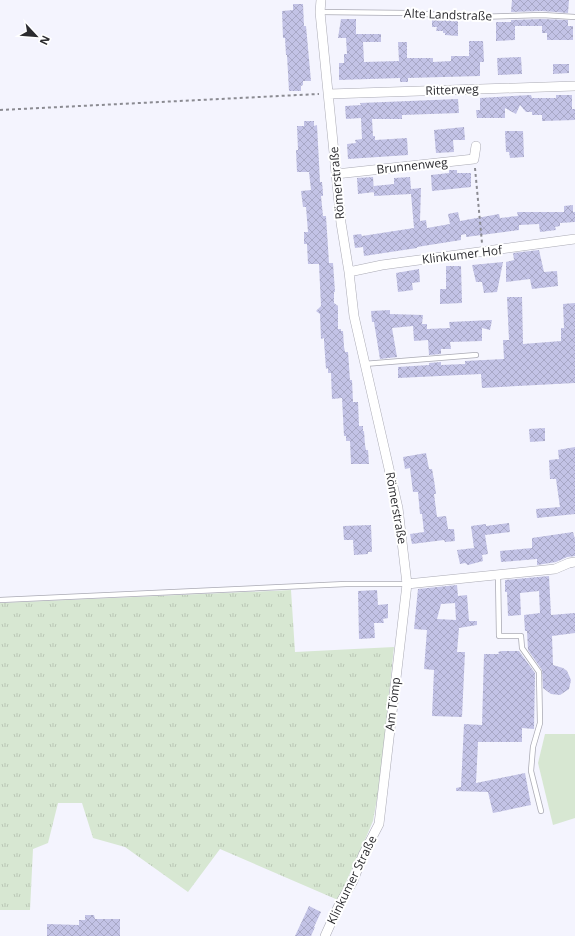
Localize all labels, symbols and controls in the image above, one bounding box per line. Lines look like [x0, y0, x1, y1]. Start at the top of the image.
street label: Alte Landstraße [404, 4, 493, 25]
north arrow [16, 16, 56, 56]
text: N [37, 33, 54, 48]
street label: Ritterweg [425, 80, 479, 99]
street label: Römerstraße [325, 146, 348, 220]
street label: Brunnenweg [376, 153, 449, 178]
street label: Klinkumer Hof [421, 241, 504, 268]
street label: Römerstraße [382, 470, 411, 546]
street label: Am Tömp [381, 676, 404, 732]
street label: Klinkumer Straße [323, 832, 381, 927]

